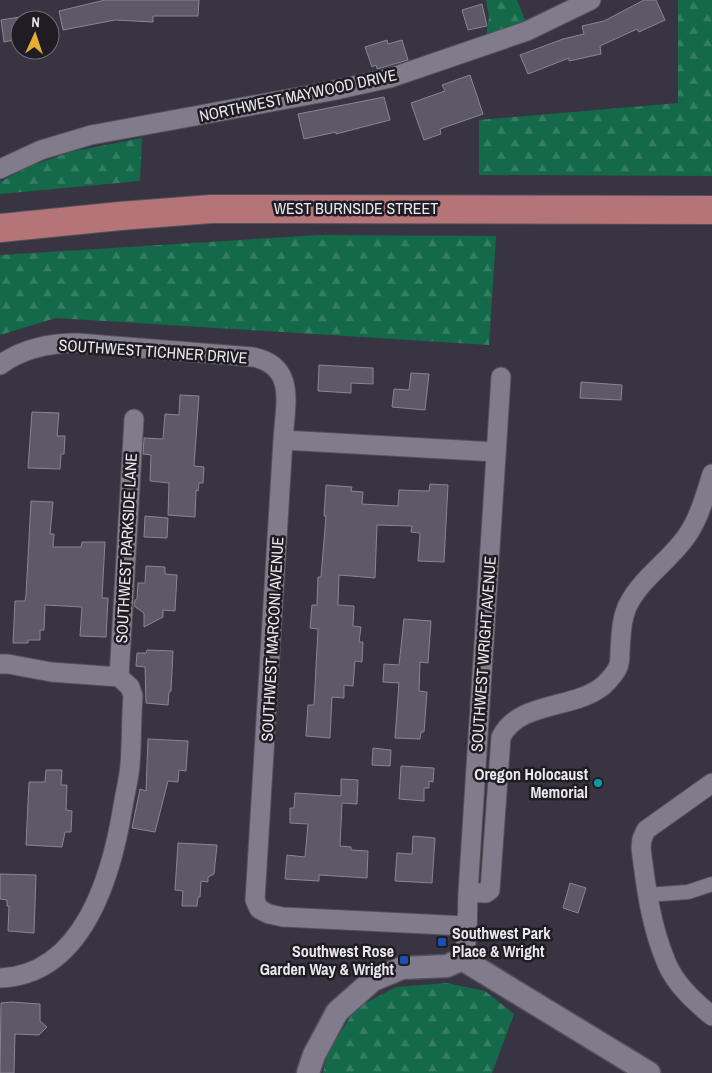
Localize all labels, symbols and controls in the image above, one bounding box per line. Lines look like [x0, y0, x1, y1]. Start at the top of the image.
north arrow [10, 10, 60, 60]
text: N [31, 13, 40, 31]
street label: NORTHWEST MAYWOOD DRIVE [197, 63, 399, 127]
street label: WEST BURNSIDE STREET [274, 197, 438, 219]
street label: SOUTHWEST TICHNER DRIVE [58, 333, 248, 369]
street label: SOUTHWEST PARKSIDE LANE [110, 452, 142, 644]
street label: SOUTHWEST MARCONI AVENUE [256, 536, 288, 742]
street label: SOUTHWEST WRIGHT AVENUE [465, 555, 501, 753]
place label: Oregon Holocaust Memorial [474, 763, 589, 803]
marker: Oregon Holocaust Memorial [592, 777, 604, 789]
place label: Southwest Park Place & Wright [452, 922, 551, 962]
marker: Southwest Park Place & Wright [436, 936, 448, 948]
place label: Southwest Rose Garden Way & Wright [260, 940, 395, 980]
marker: Southwest Rose Garden Way & Wright [398, 954, 410, 966]

